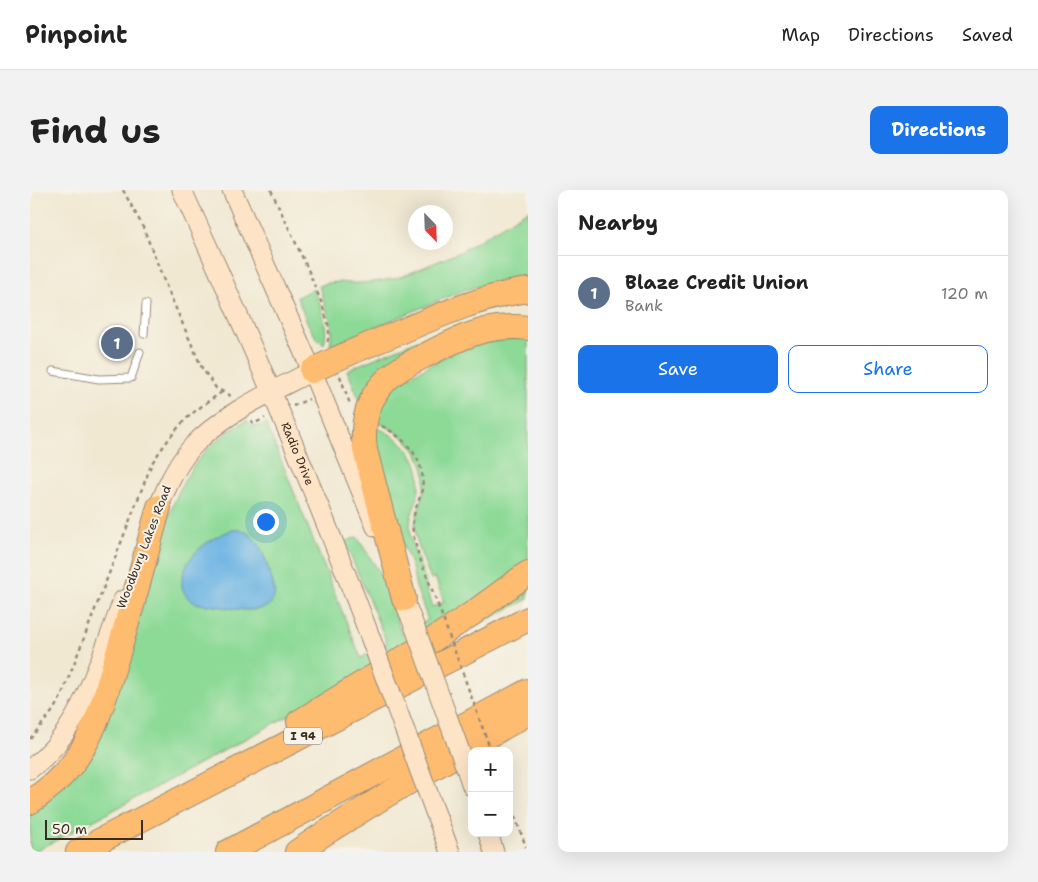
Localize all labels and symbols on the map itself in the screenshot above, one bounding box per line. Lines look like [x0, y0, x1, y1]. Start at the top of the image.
north arrow [408, 205, 453, 250]
pin: 1 [101, 324, 133, 362]
street label: Radio Drive [277, 420, 318, 488]
street label: Woodbury Lakes Road [113, 483, 175, 611]
your location [253, 509, 279, 535]
road number: I 94 [284, 728, 322, 744]
scale bar [45, 817, 142, 840]

